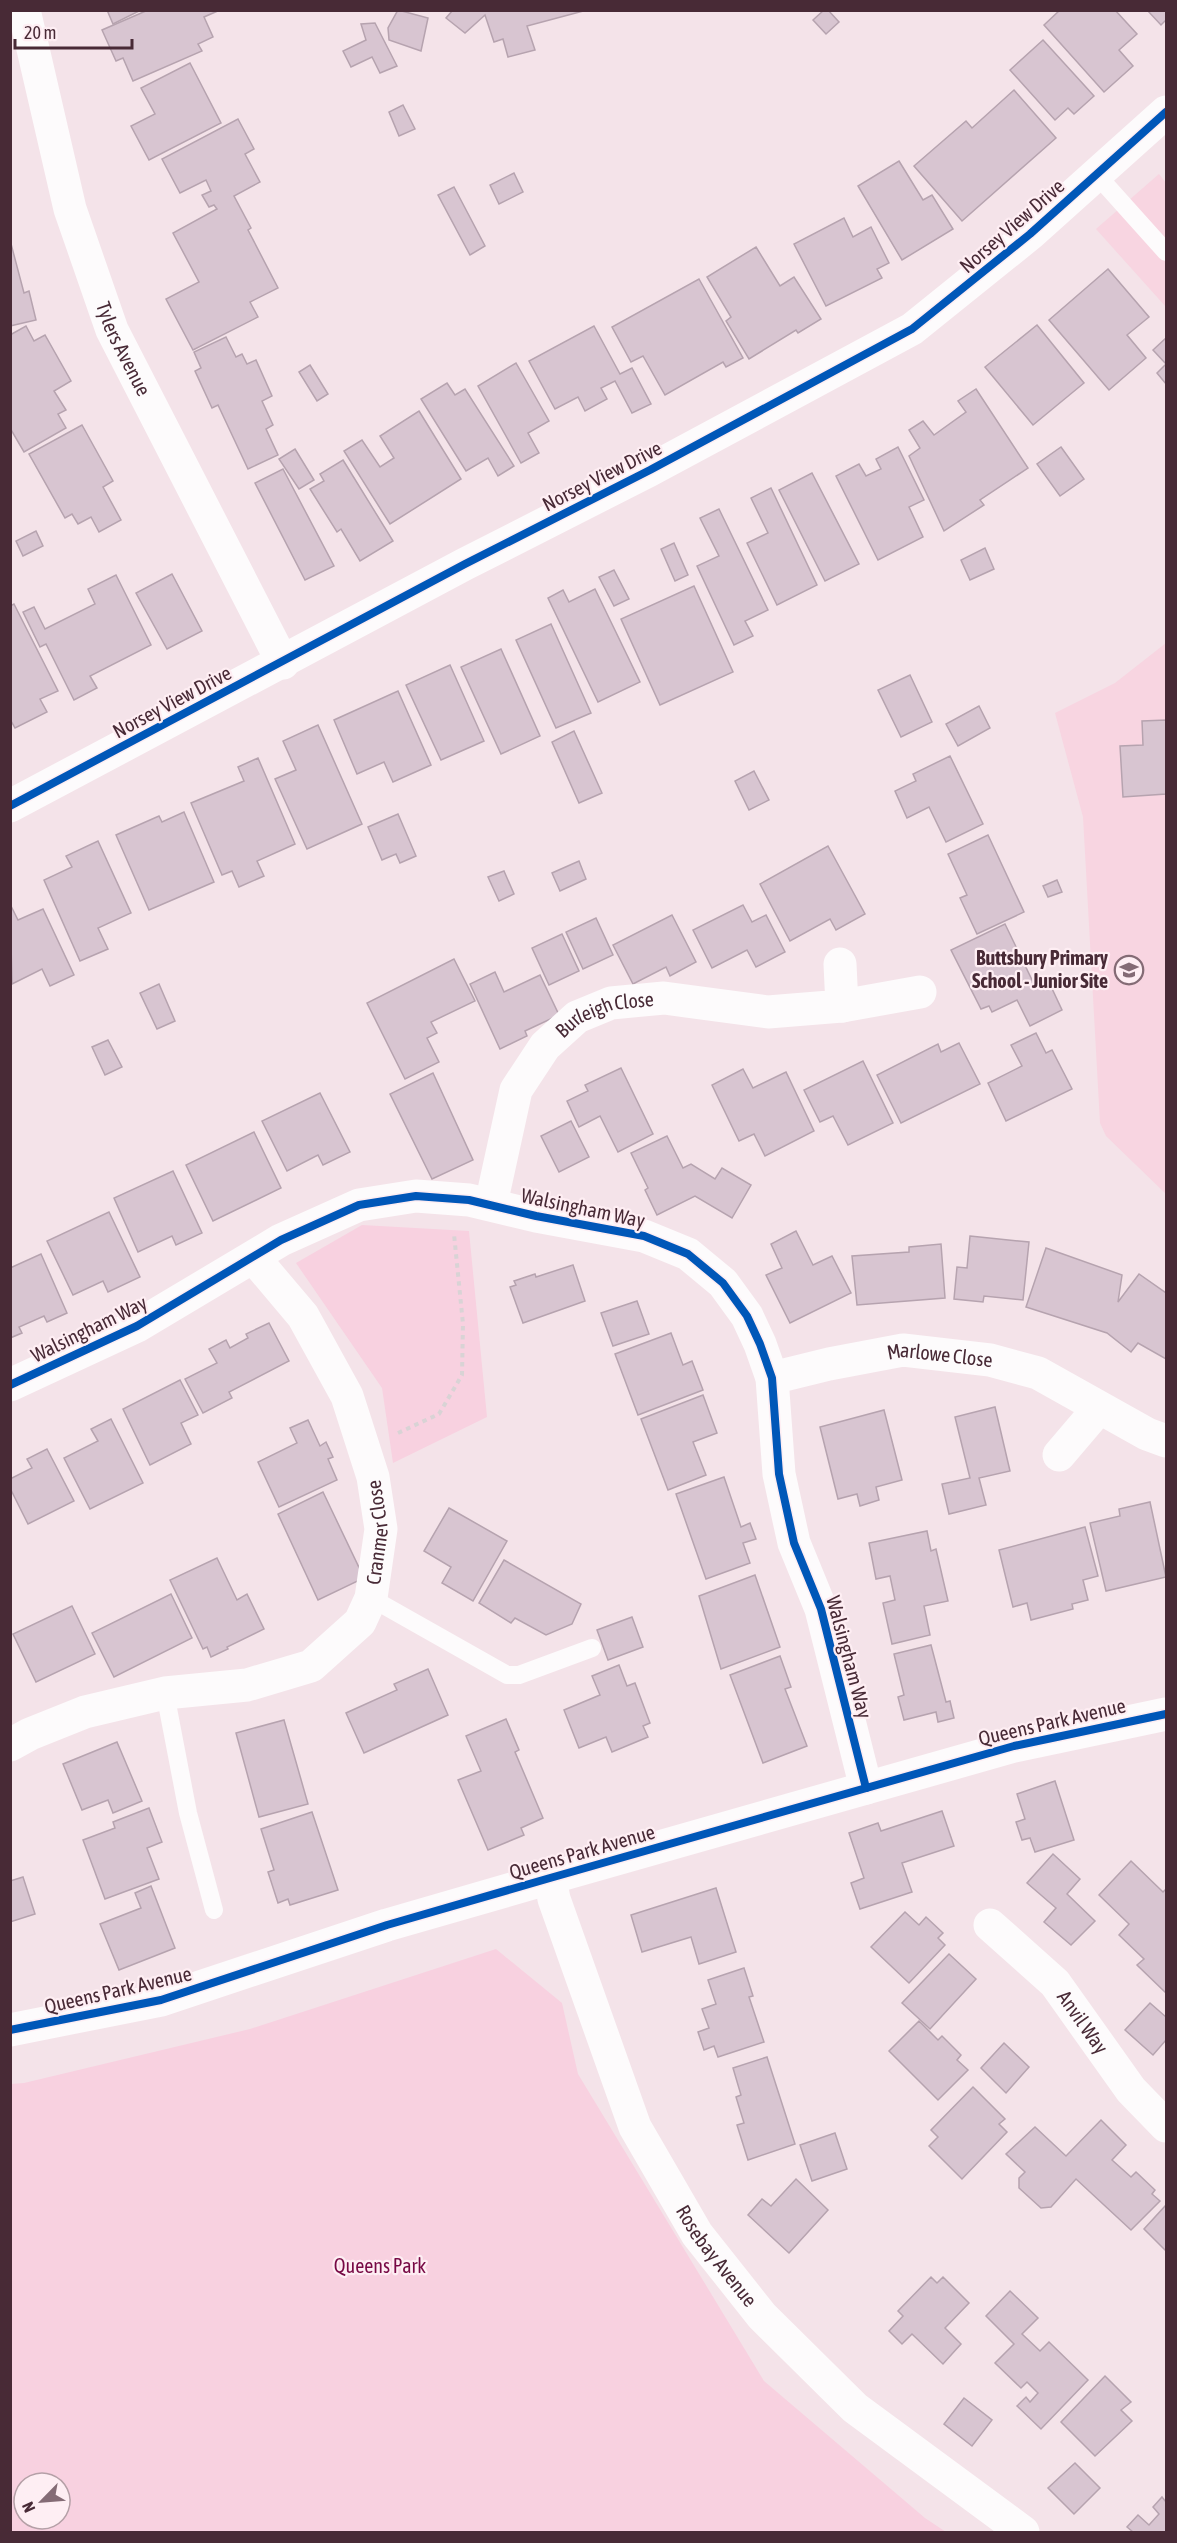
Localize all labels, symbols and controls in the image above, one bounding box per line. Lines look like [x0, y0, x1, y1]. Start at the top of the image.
scale bar [15, 12, 132, 50]
text: 20 m [24, 22, 56, 43]
street label: Norsey View Drive [955, 174, 1069, 277]
street label: Tylers Avenue [92, 299, 156, 399]
street label: Norsey View Drive [538, 436, 665, 515]
street label: Norsey View Drive [109, 661, 235, 742]
place label: Buttsbury Primary School - Junior Site [972, 946, 1109, 992]
school or university icon: Buttsbury Primary School - Junior Site [1113, 954, 1145, 986]
street label: Burleigh Close [550, 987, 655, 1042]
street label: Walsingham Way [519, 1183, 647, 1232]
street label: Walsingham Way [27, 1291, 150, 1367]
street label: Marlowe Close [885, 1338, 994, 1371]
street label: Cranmer Close [361, 1479, 392, 1586]
street label: Walsingham Way [822, 1593, 877, 1721]
street label: Queens Park Avenue [976, 1693, 1128, 1750]
street label: Queens Park Avenue [506, 1820, 657, 1883]
street label: Queens Park Avenue [42, 1961, 194, 2018]
street label: Anvil Way [1053, 1986, 1113, 2058]
street label: Rosebay Avenue [672, 2201, 762, 2311]
park label: Queens Park [334, 2254, 426, 2277]
north arrow [12, 2471, 72, 2531]
text: N [18, 2499, 39, 2515]

